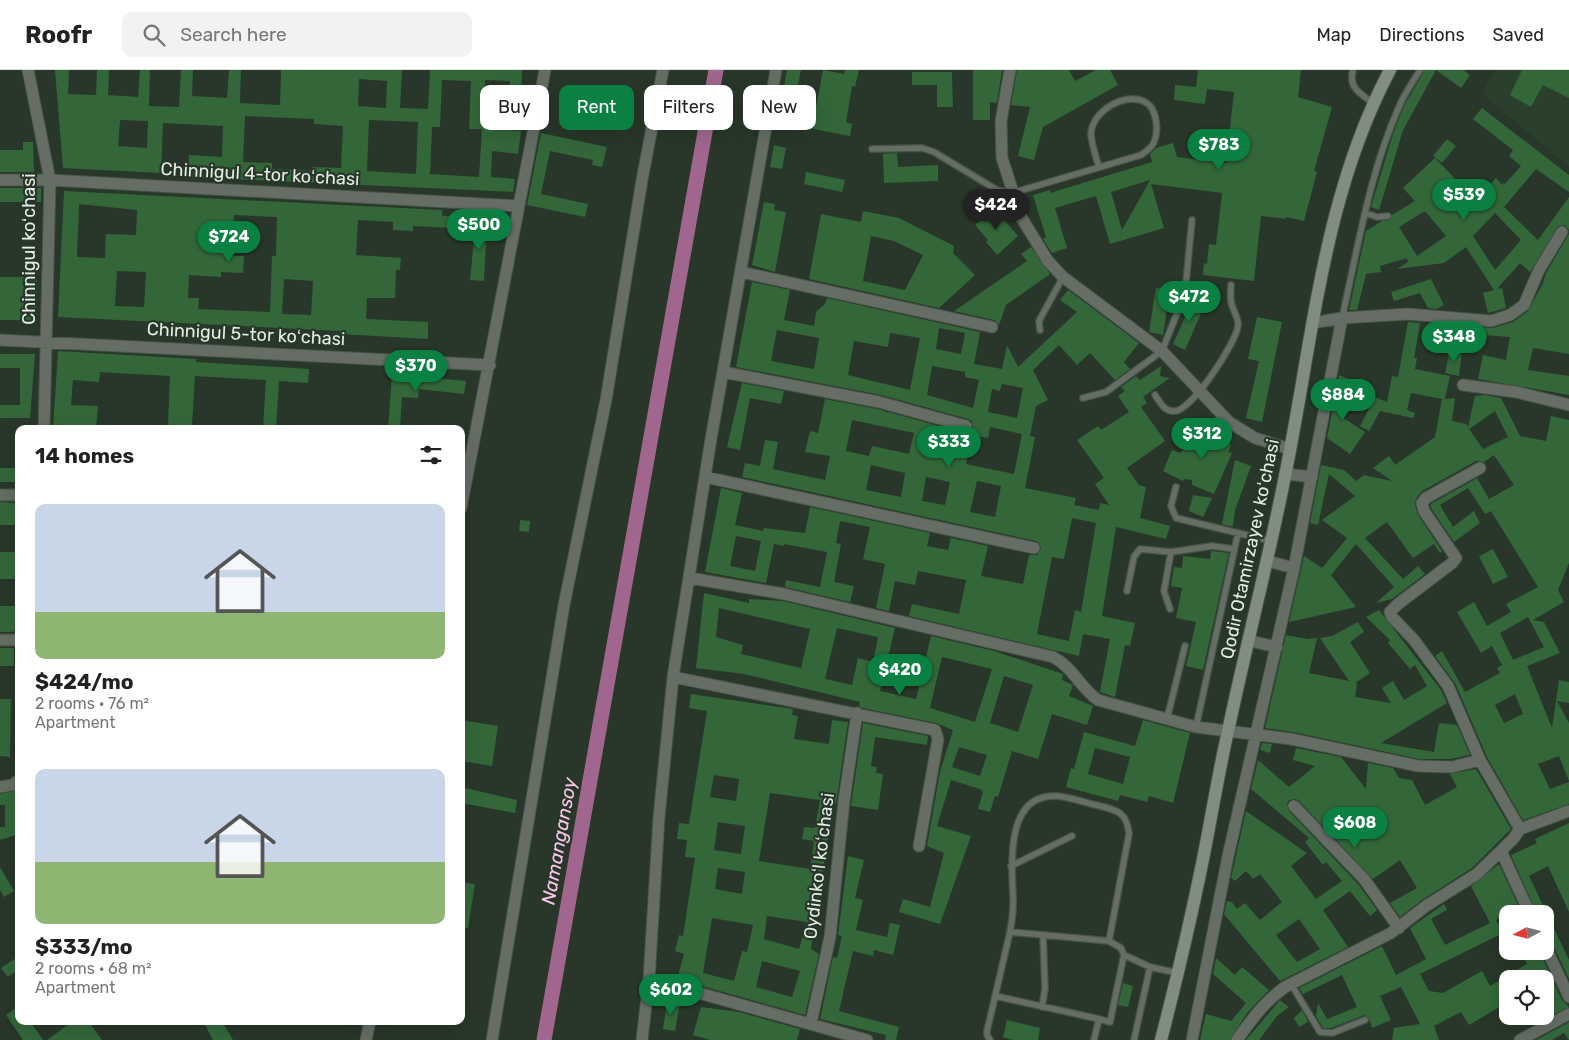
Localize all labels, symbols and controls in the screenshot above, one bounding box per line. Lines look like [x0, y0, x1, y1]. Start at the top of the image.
search box [122, 12, 472, 57]
text: Roofr [25, 21, 92, 49]
icon: search [140, 21, 168, 49]
text: Search here [180, 23, 287, 46]
text: Map [1316, 24, 1351, 46]
text: Directions [1379, 24, 1465, 46]
text: Saved [1493, 24, 1544, 46]
chip: Buy [480, 85, 549, 130]
chip: Rent [559, 85, 634, 130]
chip: Filters [644, 85, 733, 130]
chip: New [743, 85, 816, 130]
pin: $783 [1189, 128, 1249, 171]
text: $783 [1198, 135, 1240, 154]
street label: Chinnigul 4-tor koʻchasi [160, 158, 360, 190]
street label: Chinnigul koʻchasi [18, 173, 40, 325]
pin: $539 [1434, 178, 1494, 221]
text: $539 [1443, 185, 1485, 204]
pin: $424 [966, 189, 1026, 231]
text: $424 [975, 195, 1017, 214]
pin: $500 [449, 208, 509, 251]
text: $500 [458, 215, 500, 234]
pin: $724 [199, 220, 259, 263]
text: $724 [208, 227, 250, 246]
pin: $472 [1159, 280, 1219, 323]
text: $472 [1169, 287, 1209, 306]
street label: Chinnigul 5-tor koʻchasi [146, 318, 346, 350]
pin: $348 [1424, 320, 1484, 363]
text: $348 [1433, 327, 1476, 346]
pin: $370 [386, 350, 446, 392]
text: $370 [395, 356, 437, 375]
pin: $884 [1313, 378, 1373, 421]
text: $884 [1321, 385, 1365, 404]
pin: $312 [1172, 418, 1232, 460]
text: $312 [1182, 424, 1222, 443]
pin: $333 [919, 426, 979, 468]
text: $333 [928, 432, 970, 451]
street label: Qodir Otamirzayev koʻchasi [1216, 437, 1284, 661]
icon: filters [417, 441, 445, 469]
text: 14 homes [35, 443, 134, 468]
icon: home [195, 536, 285, 626]
pin: $420 [870, 654, 930, 696]
text: $420 [879, 660, 921, 679]
text: $424/mo [35, 669, 134, 694]
text: 2 rooms · 76 m² [35, 694, 149, 713]
text: Apartment [35, 713, 115, 732]
water label: Namangansoy [537, 775, 582, 906]
street label: Oydinkoʻl koʻchasi [799, 792, 839, 940]
icon: home [195, 801, 285, 891]
pin: $608 [1325, 806, 1385, 849]
text: $608 [1334, 813, 1376, 832]
north arrow [1499, 905, 1554, 960]
map controls [1499, 905, 1554, 1025]
text: $333/mo [35, 934, 133, 959]
text: 2 rooms · 68 m² [35, 959, 152, 978]
button: locate [1499, 970, 1554, 1025]
pin: $602 [641, 974, 701, 1016]
text: Apartment [35, 978, 115, 997]
text: $602 [650, 980, 692, 999]

